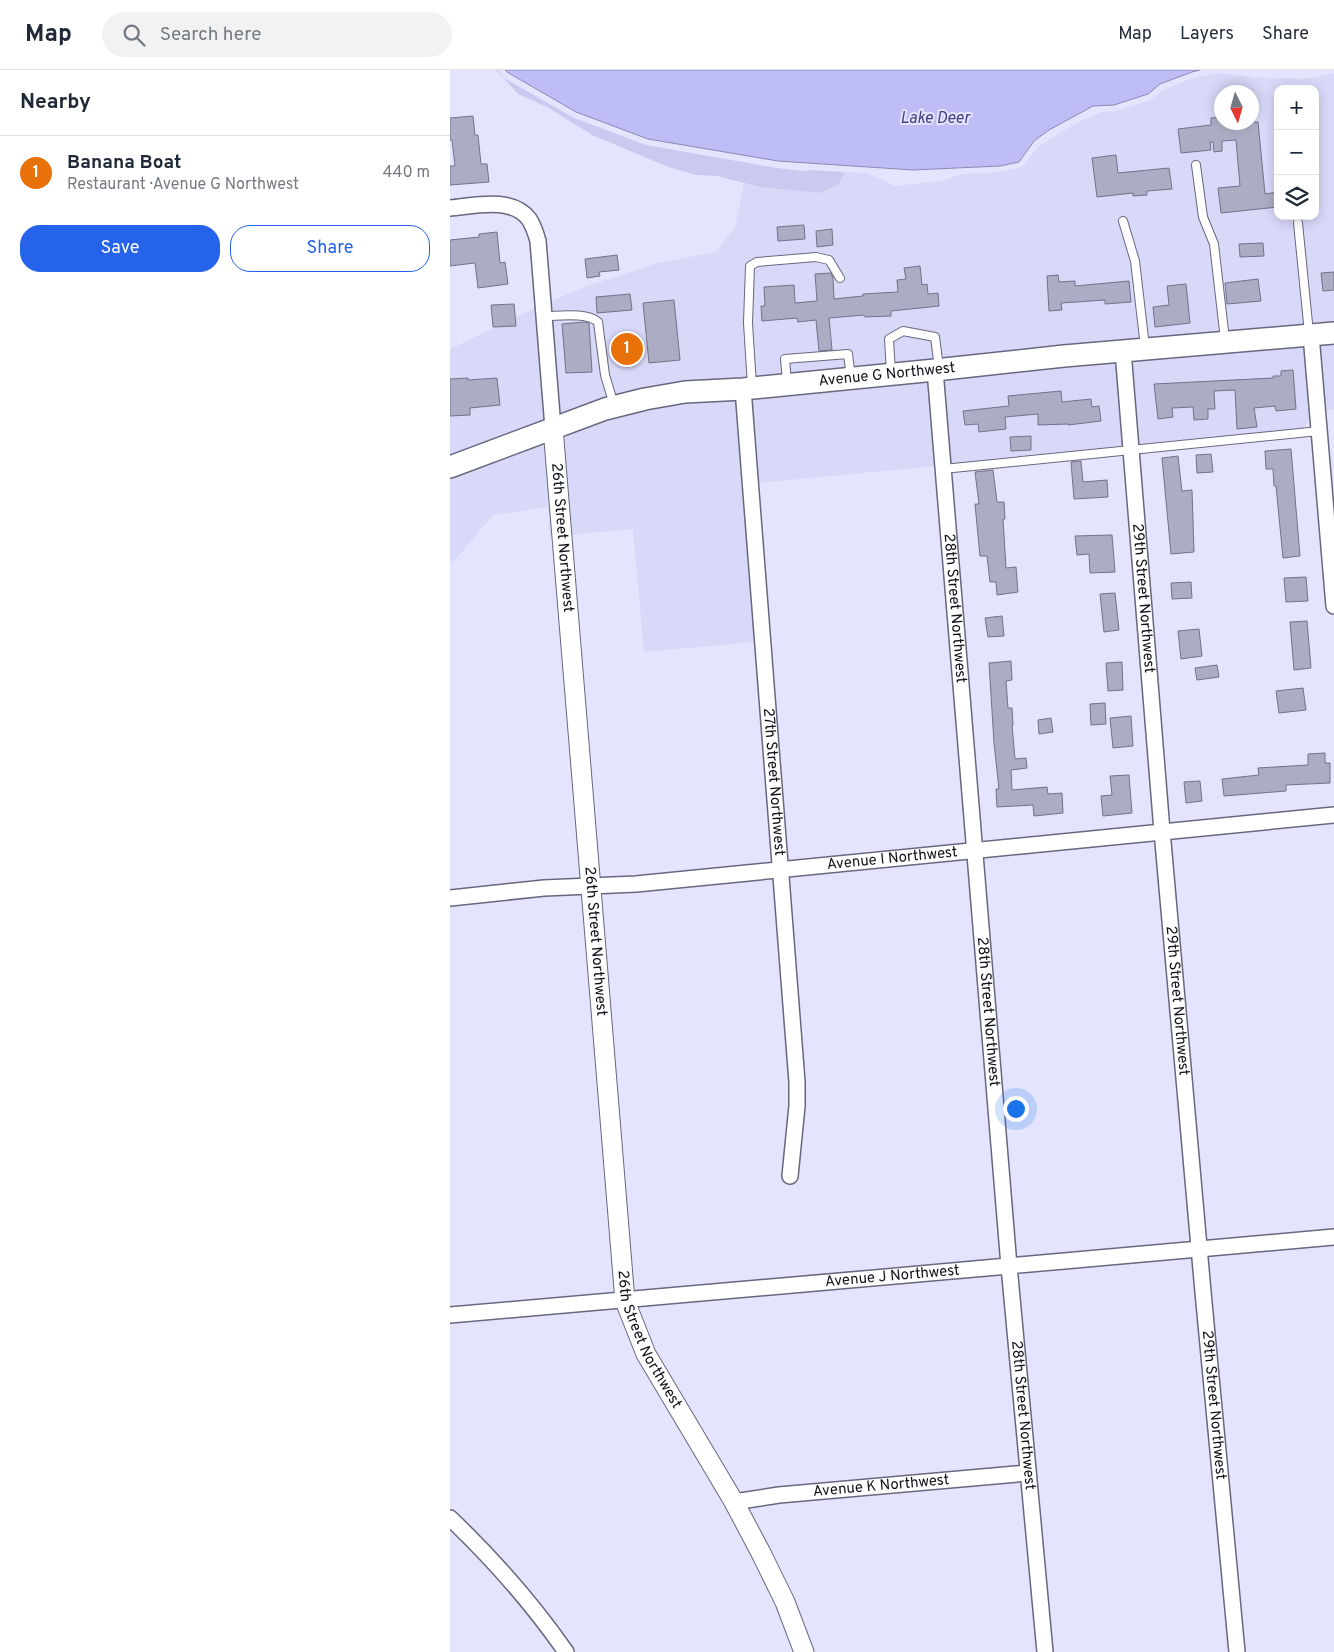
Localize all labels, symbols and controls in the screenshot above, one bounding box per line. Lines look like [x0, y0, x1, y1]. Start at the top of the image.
search box [102, 12, 452, 57]
text: Map [25, 20, 72, 50]
icon: search [120, 21, 148, 49]
text: Search here [160, 23, 261, 47]
text: Map [1118, 23, 1152, 46]
text: Layers [1180, 23, 1234, 46]
text: Share [1262, 23, 1309, 46]
north arrow [1214, 85, 1259, 130]
map controls [1274, 85, 1319, 220]
button: + [1274, 85, 1319, 130]
text: Nearby [20, 89, 91, 116]
water label: Lake Deer [900, 109, 972, 129]
button: − [1274, 130, 1319, 175]
text: Banana Boat [67, 151, 181, 175]
text: 1 [33, 163, 39, 183]
text: 440 m [383, 163, 430, 183]
text: Restaurant · Avenue G Northwest [67, 175, 299, 195]
button: layers [1274, 175, 1319, 220]
button: Save [20, 225, 220, 272]
button: Share [230, 225, 430, 272]
pin: 1 [611, 330, 643, 368]
street label: Avenue G Northwest [818, 358, 956, 391]
street label: 26th Street Northwest [546, 462, 578, 613]
street label: 29th Street Northwest [1128, 523, 1159, 674]
street label: 28th Street Northwest [939, 533, 970, 684]
street label: 27th Street Northwest [758, 707, 789, 857]
street label: Avenue I Northwest [826, 843, 958, 875]
street label: 26th Street Northwest [580, 866, 611, 1017]
street label: 29th Street Northwest [1161, 925, 1193, 1076]
street label: 28th Street Northwest [972, 936, 1004, 1087]
your location [1003, 1096, 1029, 1122]
street label: Avenue J Northwest [824, 1261, 960, 1292]
street label: 26th Street Northwest [613, 1269, 686, 1412]
street label: 29th Street Northwest [1197, 1329, 1230, 1481]
street label: 28th Street Northwest [1006, 1340, 1039, 1491]
street label: Avenue K Northwest [812, 1470, 950, 1501]

